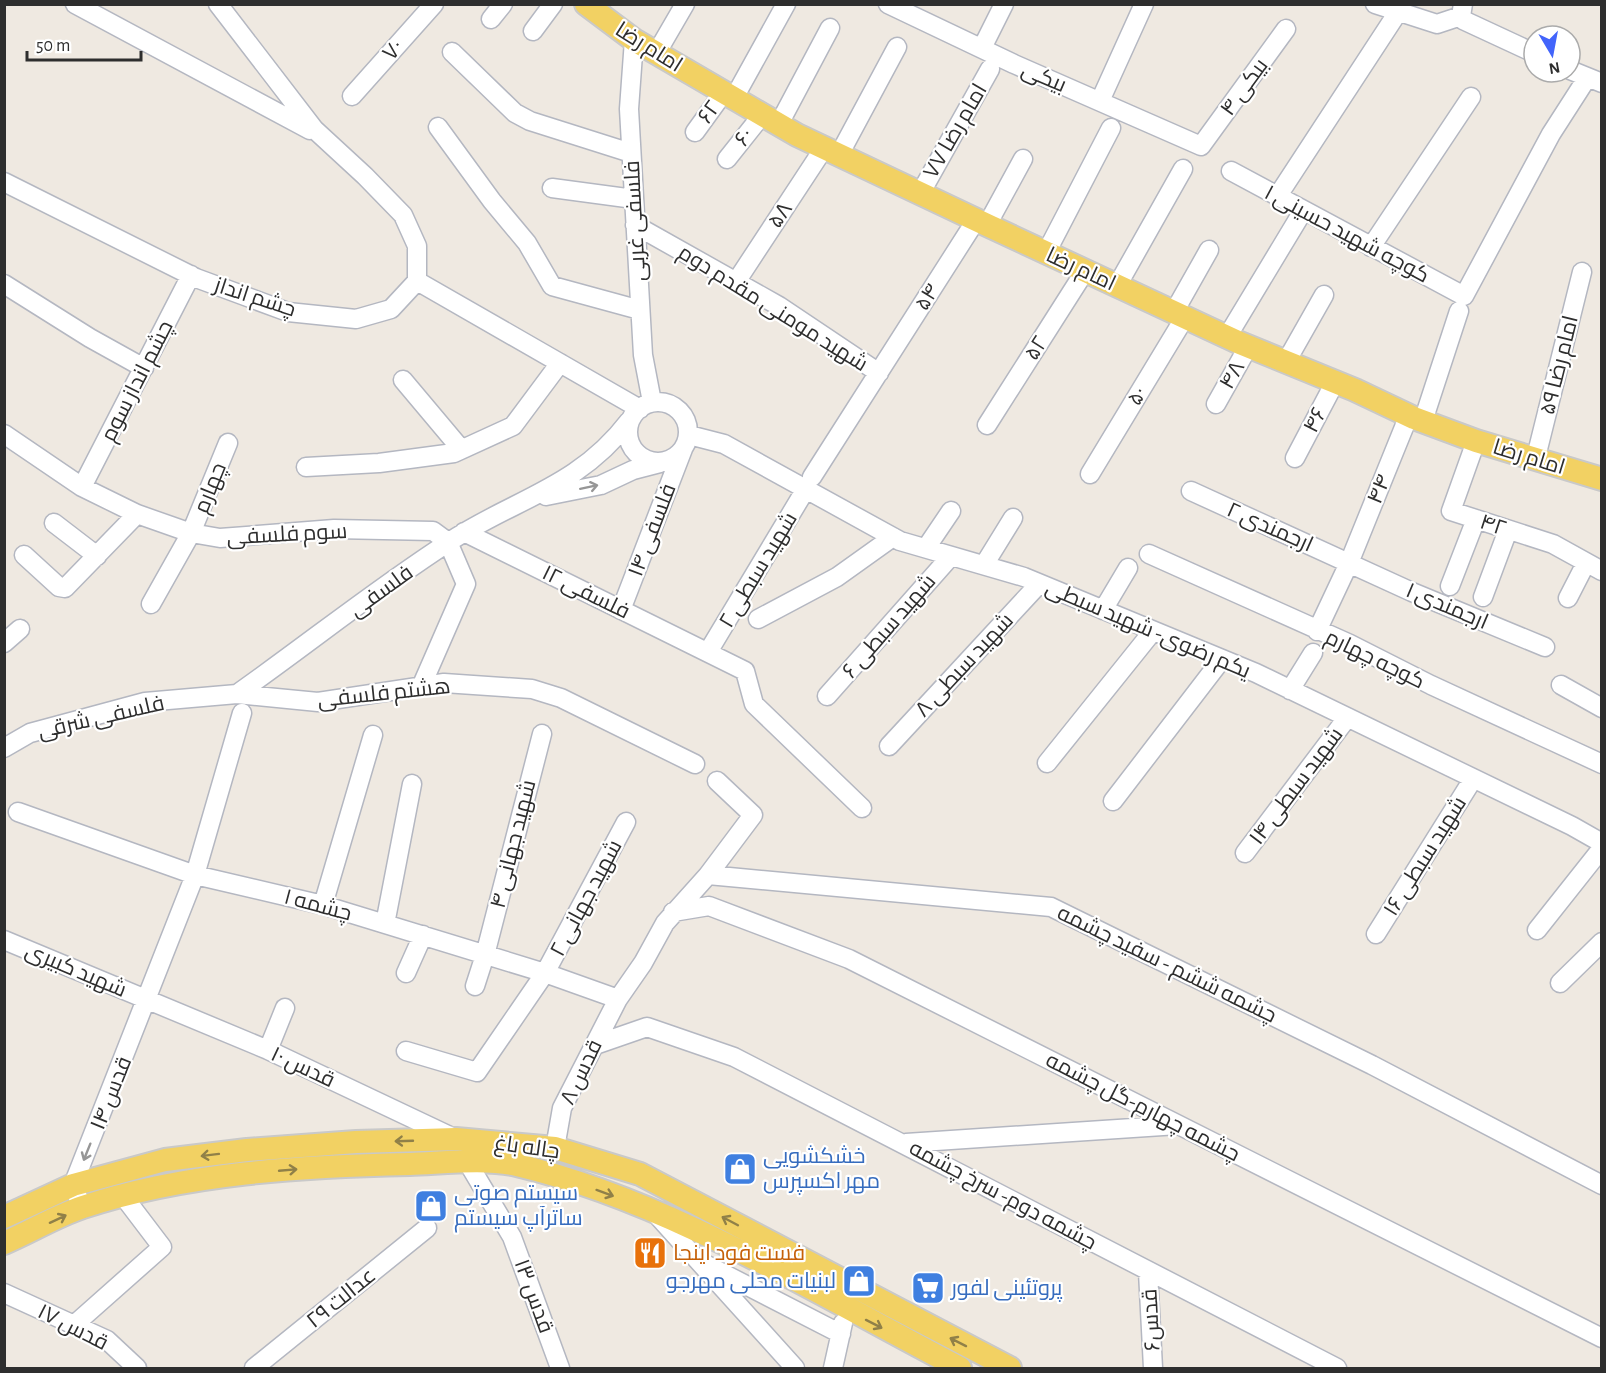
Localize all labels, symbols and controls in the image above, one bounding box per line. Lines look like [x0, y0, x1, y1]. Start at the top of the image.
street label: امام رضا [610, 18, 686, 79]
scale bar [27, 24, 141, 62]
north arrow [1522, 24, 1582, 84]
street label: ۷۰ [378, 35, 408, 65]
text: 50 m [36, 37, 70, 55]
street label: ۴ بیکی [1216, 54, 1273, 121]
street label: بیکی [1018, 58, 1070, 98]
text: N [1548, 59, 1561, 77]
street label: امام رضا ۷۷ [919, 80, 994, 184]
street label: ۶۲ [694, 97, 724, 127]
street label: ۶۰ [730, 124, 758, 150]
street label: فلسفی غربی [621, 160, 651, 282]
street label: کوچه شهید حسینی ۱ [1259, 181, 1433, 289]
street label: ۵۸ [764, 198, 796, 232]
street label: شهید مومنی مقدم دوم [672, 241, 872, 379]
street label: امام رضا [1041, 243, 1119, 298]
street label: چشم انداز [208, 273, 299, 324]
street label: ۵۴ [911, 280, 943, 314]
street label: ۵۹ امام رضا [1536, 313, 1586, 418]
street label: چشم انداز سوم [97, 317, 181, 447]
street label: ۵۲ [1020, 332, 1052, 364]
street label: ۴۸ [1215, 357, 1249, 393]
street label: ۵۰ [1123, 383, 1151, 409]
street label: ۴۶ [1299, 404, 1331, 436]
street label: امام رضا [1489, 436, 1568, 482]
street label: چهارم [190, 459, 234, 518]
street label: ۴۴ [1363, 471, 1395, 507]
one-way arrow [579, 481, 599, 492]
street label: ۱۴ فلسفی [624, 481, 682, 580]
street label: ۲ ارجمندی [1223, 498, 1316, 557]
street label: ۲ شهید سبطی [715, 508, 803, 633]
street label: ۴۲ [1477, 510, 1509, 540]
street label: سوم فلسفی [226, 520, 348, 552]
street label: فلسفی [345, 561, 418, 623]
street label: ۱۲ فلسفی [538, 561, 633, 624]
street label: ۶ شهید سبطی [838, 570, 941, 683]
street label: یکم رضوی- شهید سبطی [1041, 576, 1254, 686]
street label: ۱ ارجمندی [1402, 579, 1491, 634]
street label: ۸ شهید سبطی [911, 609, 1019, 722]
street label: کوچه چهارم [1320, 625, 1428, 696]
street label: هشتم فلسفی [316, 675, 452, 715]
street label: فلسفی شرقی [36, 692, 167, 744]
street label: شهید سبطی ۱۴ [1245, 723, 1349, 850]
street label: ۴ شهید جهانی [486, 778, 542, 911]
street label: شهید سبطی ۱۶ [1380, 792, 1472, 921]
street label: ۲ شهید جهانی [546, 836, 628, 961]
street label: چشمه ۱ [281, 885, 354, 927]
street label: چشمه ششم - سفید چشمه [1052, 901, 1280, 1030]
street label: شهید کبیری [21, 939, 130, 1003]
street label: قدس ۸ [556, 1036, 608, 1109]
street label: قدس ۱۰ [267, 1043, 338, 1093]
street label: چشمه چهارم-گل چشمه [1041, 1049, 1244, 1169]
street label: قدس ۱۴ [86, 1053, 137, 1133]
street label: چاله باغ [493, 1132, 561, 1165]
one-way arrow [394, 1135, 414, 1146]
street label: چشمه دوم- سرخ چشمه [904, 1136, 1100, 1257]
one-way arrow [81, 1142, 92, 1161]
place label: خشکشویی مهر اکسپرس [763, 1145, 880, 1195]
one-way arrow [200, 1149, 220, 1160]
shop icon: خشکشویی مهر اکسپرس [722, 1151, 758, 1187]
one-way arrow [278, 1164, 298, 1175]
place label: سیستم صوتی ساترآپ سیستم [454, 1182, 583, 1233]
shop icon: سیستم صوتی ساترآپ سیستم [413, 1188, 449, 1224]
one-way arrow [595, 1188, 614, 1199]
one-way arrow [48, 1212, 66, 1224]
one-way arrow [722, 1215, 740, 1226]
restaurant icon: فست فود اينجا [632, 1235, 668, 1271]
place label: فست فود اينجا [673, 1242, 805, 1265]
street label: قدس ۱۳ [509, 1256, 558, 1337]
shop icon: لبنیات محلی مهرجو [841, 1263, 877, 1299]
street label: عدالت ۲۹ [302, 1264, 380, 1332]
place label: لبنیات محلی مهرجو [666, 1270, 836, 1294]
supermarket icon: پروتئینی لفور [910, 1270, 946, 1306]
place label: پروتئینی لفور [949, 1277, 1063, 1302]
street label: قدس۶ [1138, 1288, 1166, 1352]
street label: قدس ۱۷ [33, 1300, 112, 1356]
one-way arrow [865, 1318, 882, 1330]
one-way arrow [950, 1336, 967, 1348]

